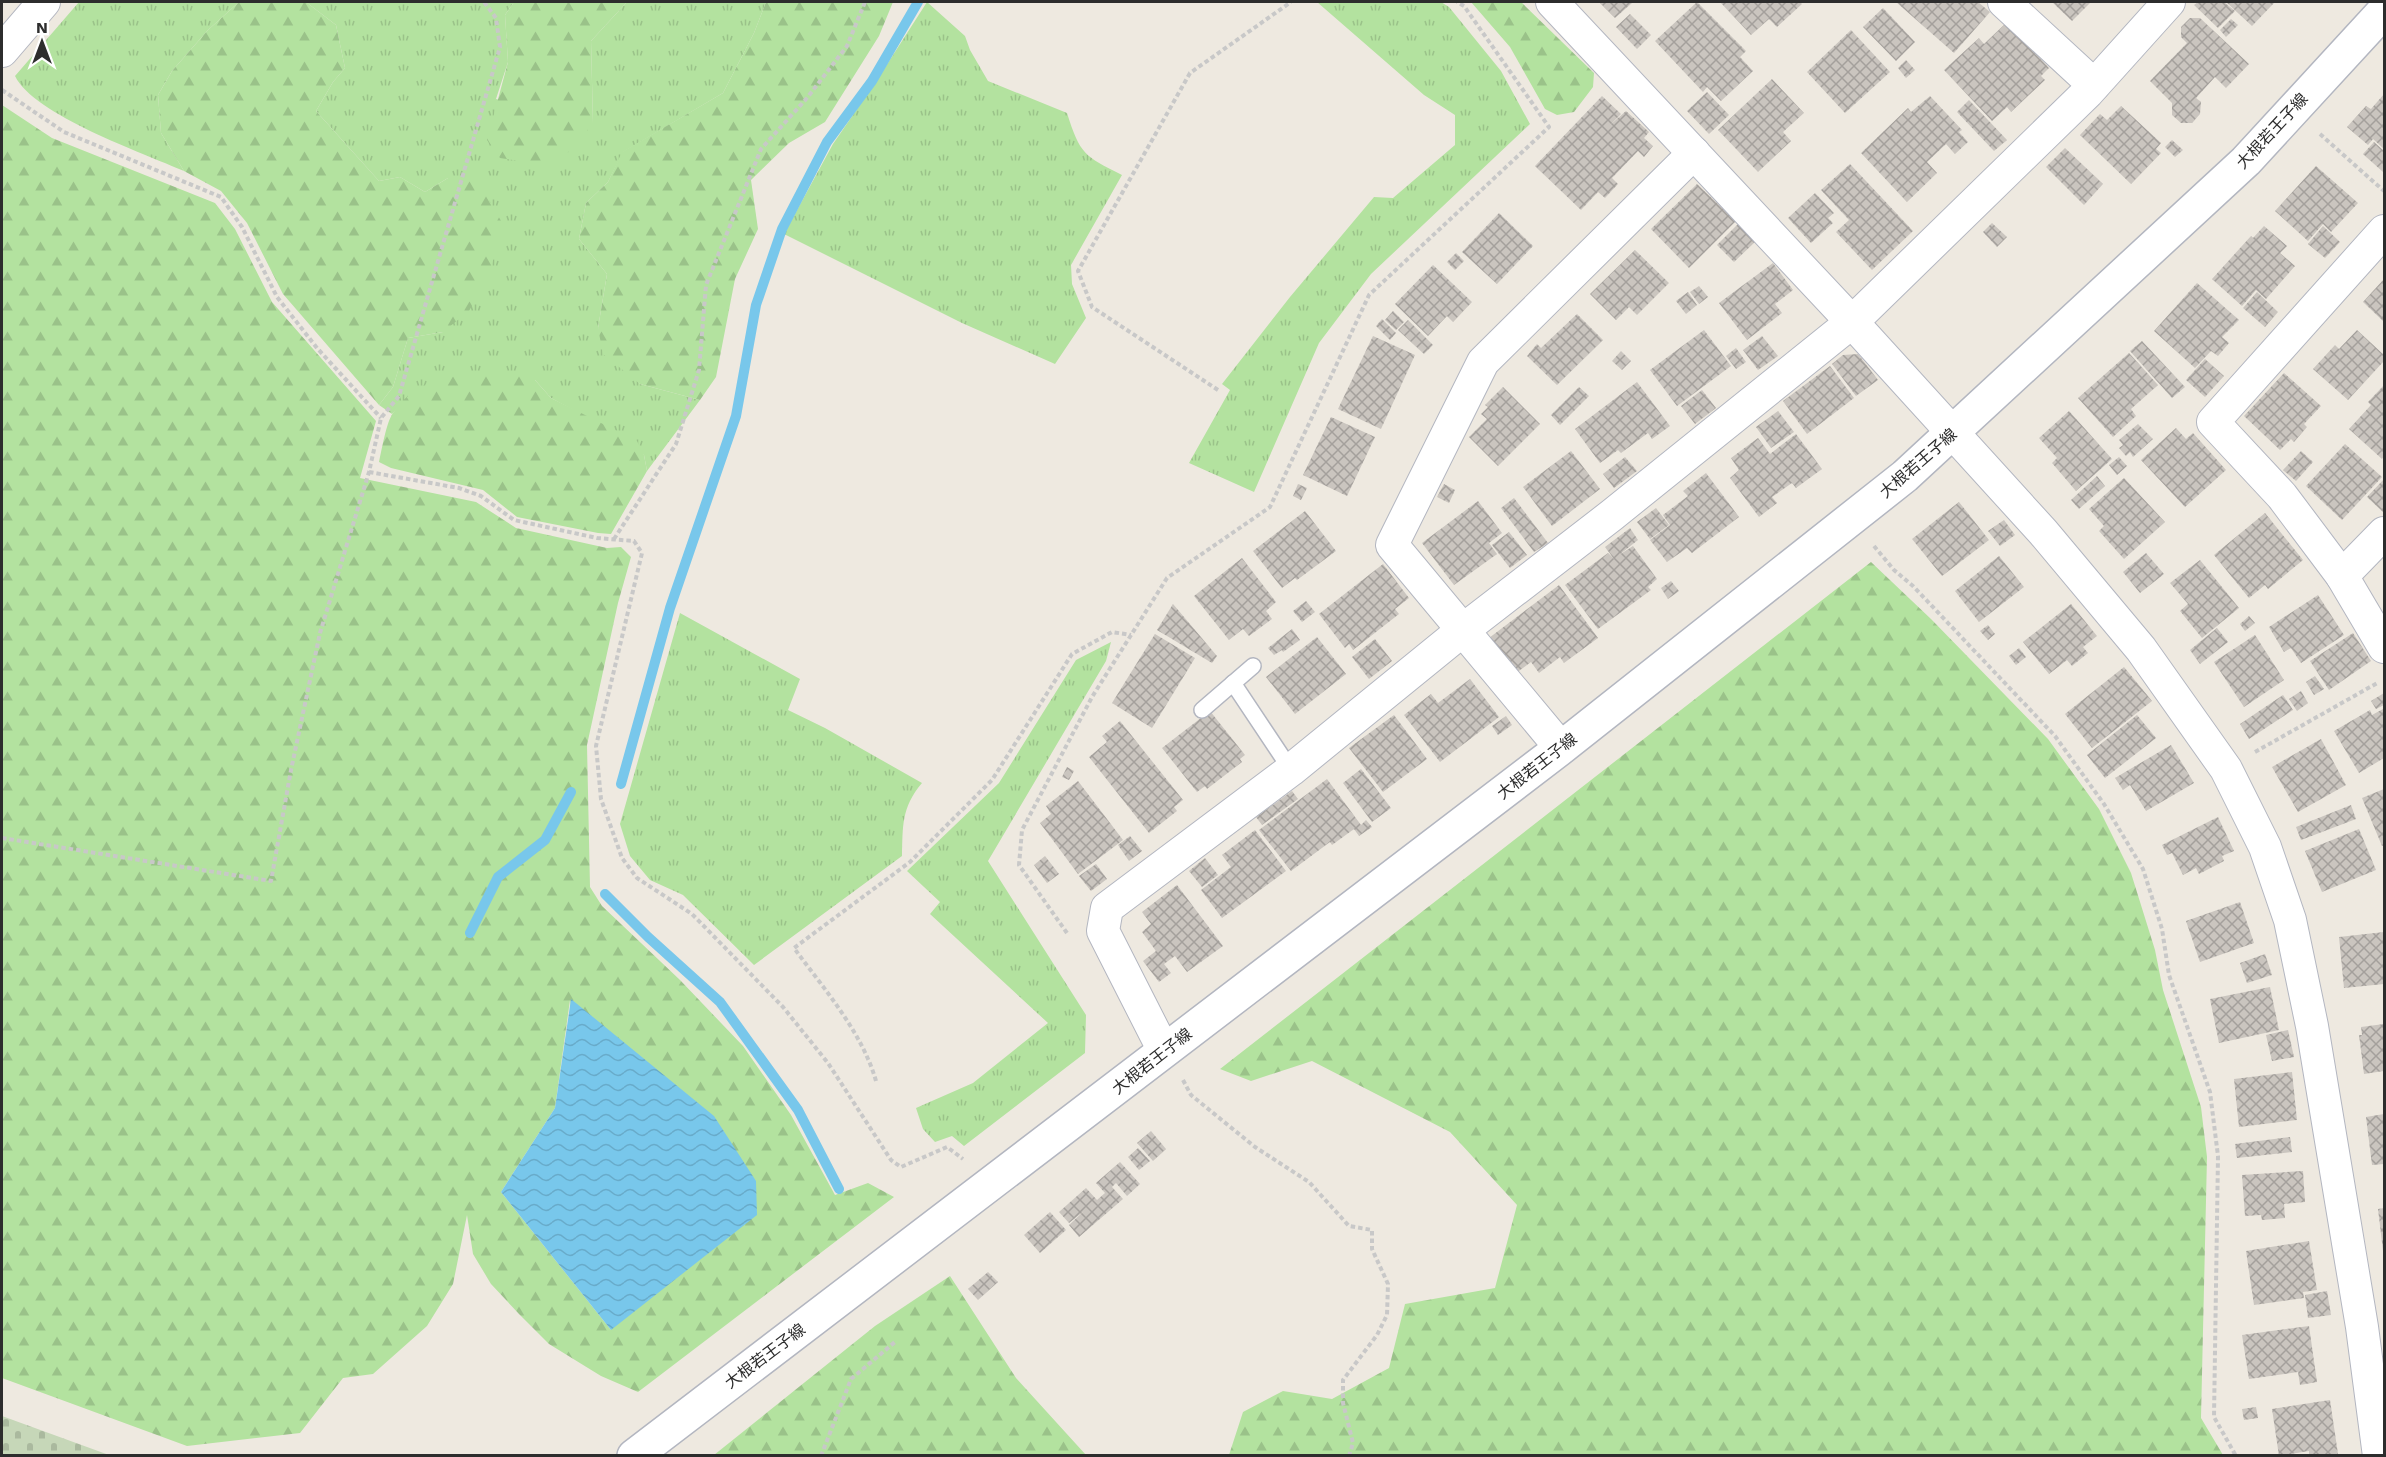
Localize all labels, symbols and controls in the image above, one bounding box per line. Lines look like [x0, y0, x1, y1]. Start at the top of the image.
north arrow [12, 12, 72, 72]
text: N [36, 18, 48, 37]
street label: 大根若王子線 [2232, 89, 2312, 173]
street label: 大根若王子線 [1876, 424, 1960, 502]
street label: 大根若王子線 [1493, 729, 1581, 803]
street label: 大根若王子線 [1108, 1024, 1196, 1098]
street label: 大根若王子線 [721, 1320, 809, 1392]

